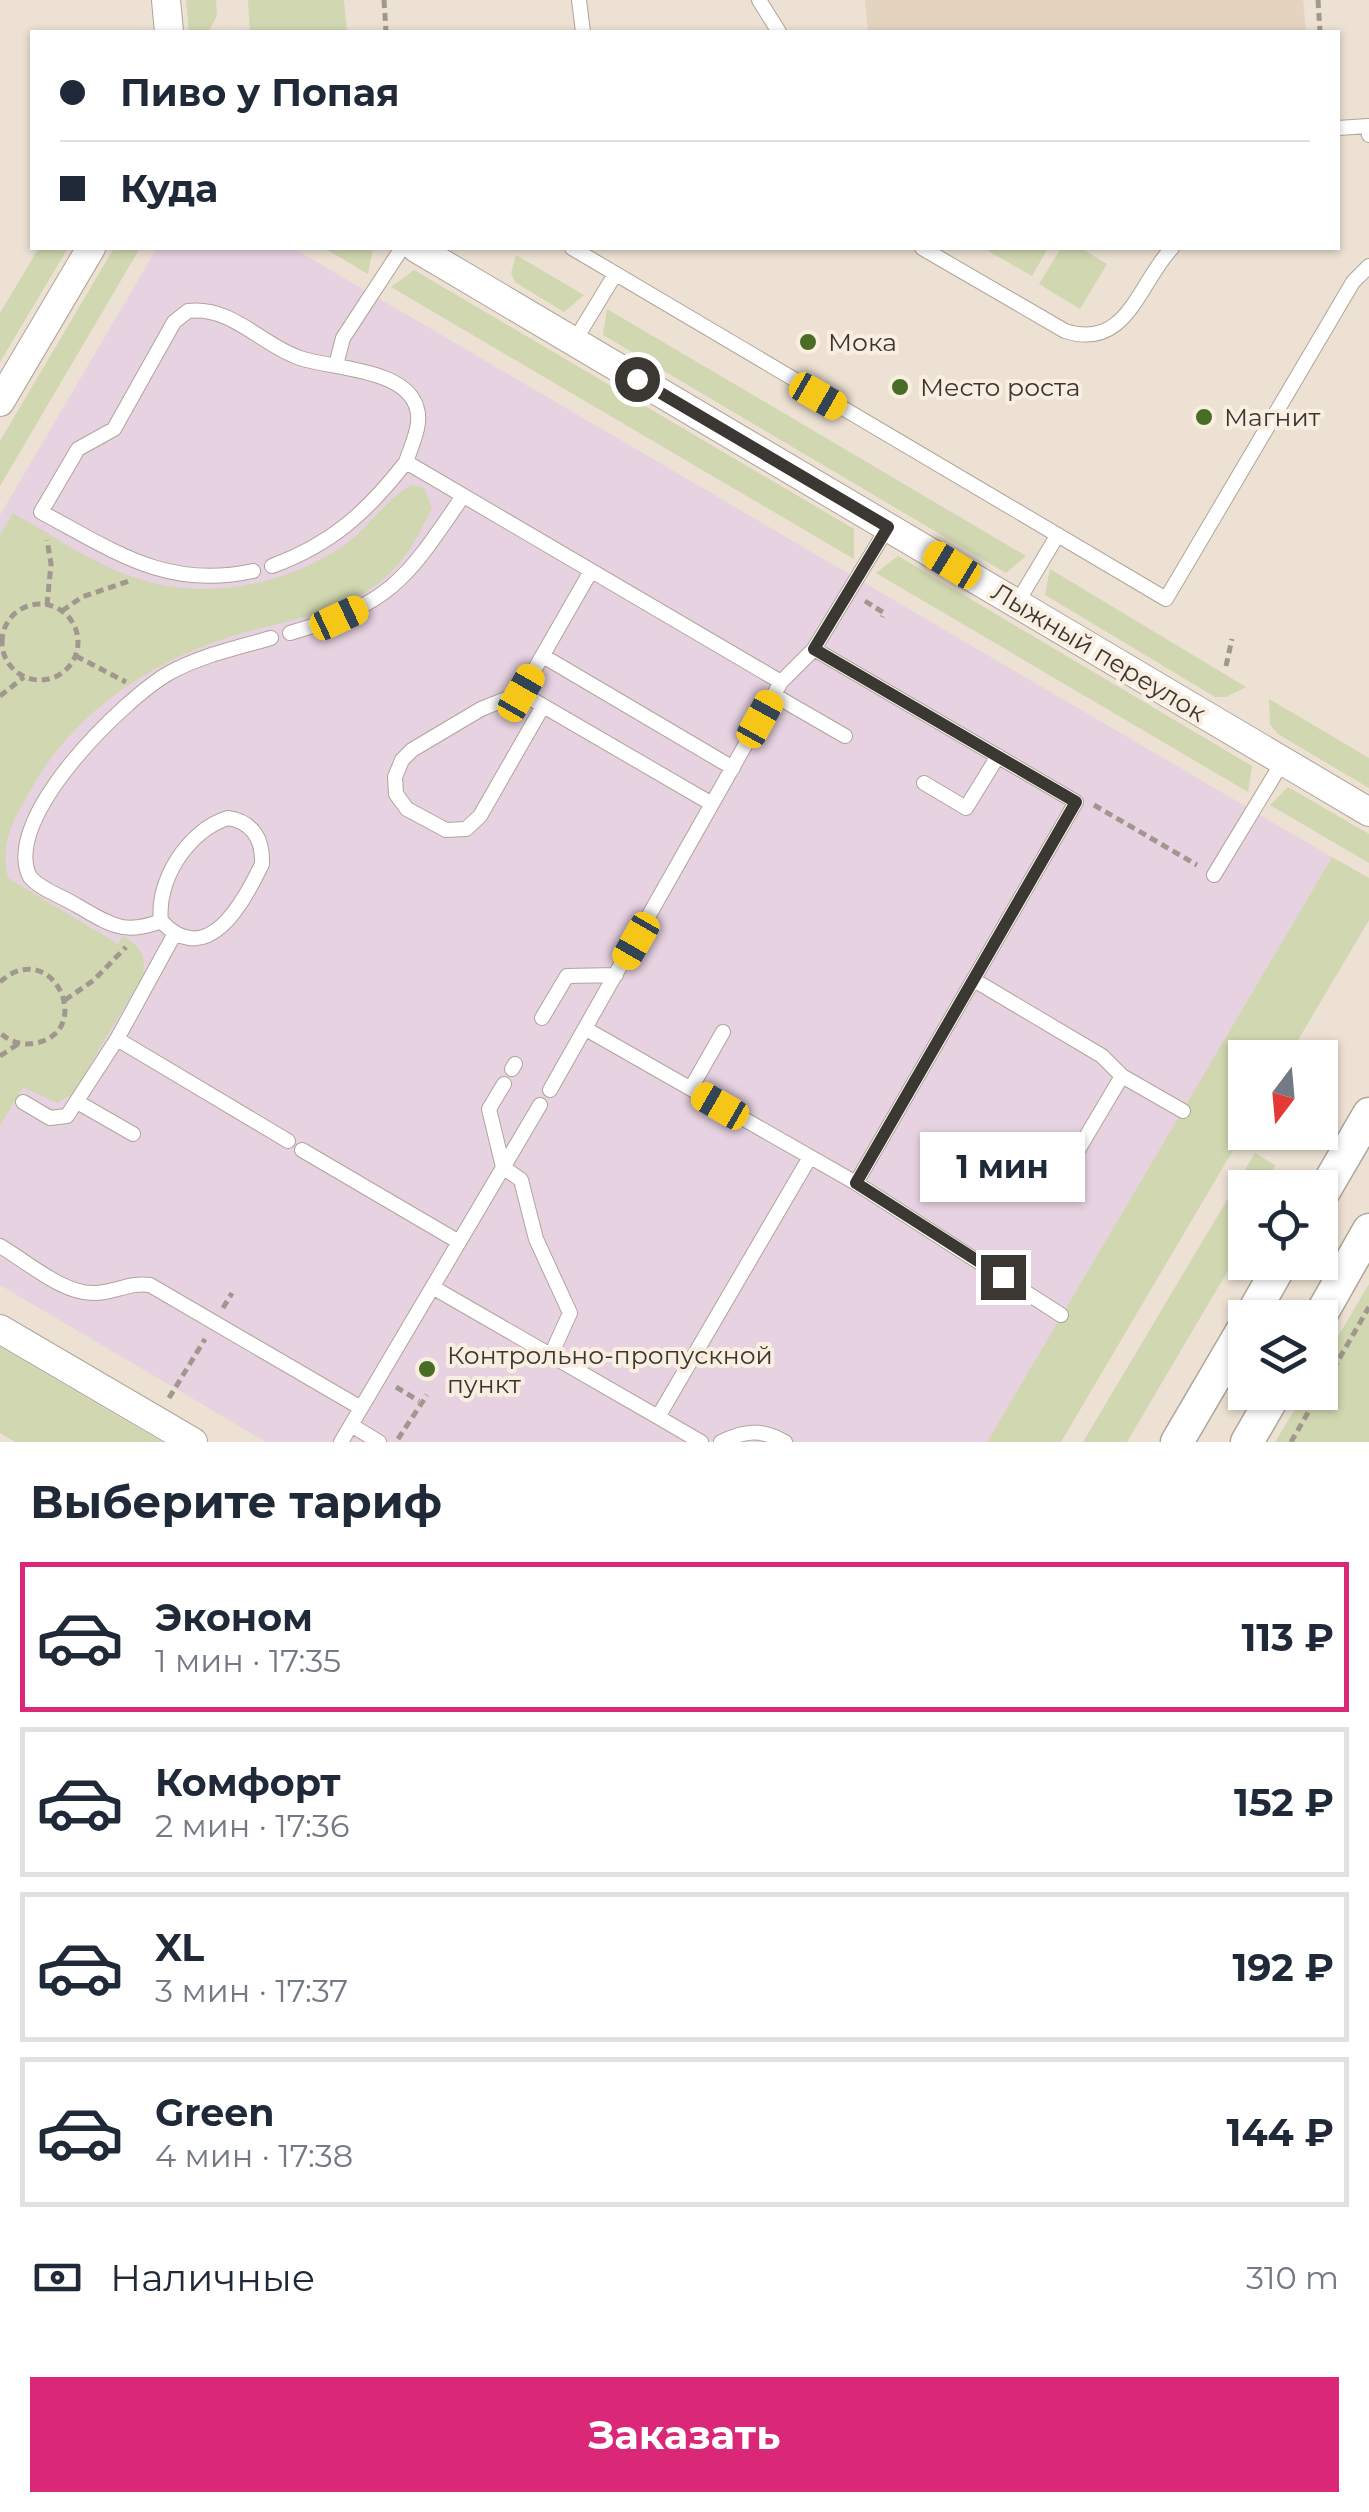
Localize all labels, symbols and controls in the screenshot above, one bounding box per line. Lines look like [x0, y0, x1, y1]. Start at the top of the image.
text: Пиво у Попая [120, 69, 400, 116]
text: Куда [120, 165, 218, 212]
place label: Мока [828, 327, 897, 357]
marker: Мока [797, 331, 819, 353]
route start [615, 357, 660, 402]
car [785, 368, 851, 424]
place label: Место роста [920, 372, 1080, 402]
marker: Место роста [889, 376, 911, 398]
place label: Магнит [1224, 402, 1321, 432]
marker: Магнит [1193, 406, 1215, 428]
car [919, 537, 985, 593]
street label: Лыжный переулок [987, 576, 1212, 728]
car [305, 592, 373, 644]
car [493, 660, 549, 726]
car [732, 685, 788, 753]
car [608, 908, 664, 974]
north arrow [1228, 1040, 1338, 1150]
map controls [1228, 1040, 1338, 1410]
car [687, 1078, 753, 1134]
callout: 1 мин [920, 1132, 1086, 1202]
text: 1 мин [956, 1147, 1049, 1186]
button: locate [1228, 1170, 1338, 1280]
route end [981, 1255, 1026, 1300]
button: layers [1228, 1300, 1338, 1410]
place label: Контрольно-пропускной пункт [447, 1340, 773, 1399]
marker: Контрольно-пропускной пункт [416, 1358, 438, 1380]
text: Выберите тариф [30, 1474, 442, 1529]
icon: car [35, 1592, 125, 1682]
text: Эконом [155, 1594, 313, 1641]
text: 113 ₽ [1241, 1614, 1334, 1661]
text: 1 мин · 17:35 [155, 1641, 341, 1680]
icon: car [35, 1757, 125, 1847]
text: Комфорт [155, 1759, 341, 1806]
text: 152 ₽ [1234, 1779, 1334, 1826]
text: 2 мин · 17:36 [155, 1806, 349, 1845]
icon: car [35, 1922, 125, 2012]
text: XL [155, 1924, 204, 1971]
text: 192 ₽ [1232, 1944, 1334, 1991]
text: 3 мин · 17:37 [155, 1971, 348, 2010]
icon: car [35, 2087, 125, 2177]
text: Green [155, 2089, 275, 2136]
text: 144 ₽ [1226, 2109, 1334, 2156]
text: 4 мин · 17:38 [155, 2136, 353, 2175]
icon: cash [30, 2250, 85, 2305]
text: Наличные [110, 2254, 315, 2301]
text: 310 m [1246, 2258, 1339, 2297]
button: Заказать [30, 2377, 1339, 2492]

